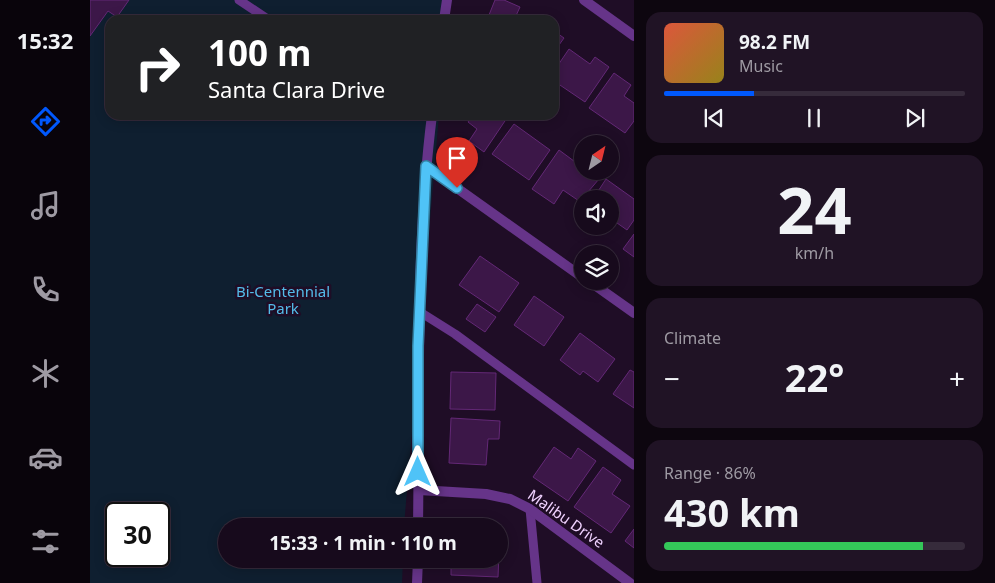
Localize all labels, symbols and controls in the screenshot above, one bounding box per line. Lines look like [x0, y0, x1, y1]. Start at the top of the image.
text: 15:32 [17, 25, 73, 55]
text: 100 m [208, 29, 311, 76]
text: 98.2 FM [739, 29, 810, 55]
icon: right [125, 35, 190, 100]
text: Music [739, 55, 783, 77]
text: Santa Clara Drive [208, 74, 385, 104]
icon: directions [28, 104, 63, 139]
icon: previous [700, 104, 728, 132]
icon: pause [800, 104, 828, 132]
icon: next [901, 104, 929, 132]
north arrow [574, 135, 619, 180]
map controls [574, 135, 619, 290]
pin [436, 137, 478, 188]
icon: arrive [443, 144, 471, 172]
text: 24 [777, 165, 852, 253]
icon: music [28, 188, 63, 223]
button: sound [574, 190, 619, 235]
text: km/h [795, 242, 834, 264]
button: layers [574, 245, 619, 290]
icon: phone [28, 272, 63, 307]
park label: Bi-Centennial Park [236, 281, 330, 318]
text: Climate [664, 327, 721, 349]
text: 22° [785, 351, 844, 403]
icon: climate [28, 356, 63, 391]
text: − [664, 359, 680, 397]
text: + [949, 359, 965, 397]
icon: car [28, 440, 63, 475]
position arrow [391, 445, 443, 497]
text: Range · 86% [664, 462, 756, 484]
street label: Malibu Drive [524, 484, 609, 552]
text: 430 km [664, 486, 800, 538]
speed limit sign: 30 [105, 502, 170, 567]
icon: filters [28, 524, 63, 559]
text: 15:33 · 1 min · 110 m [269, 530, 457, 556]

